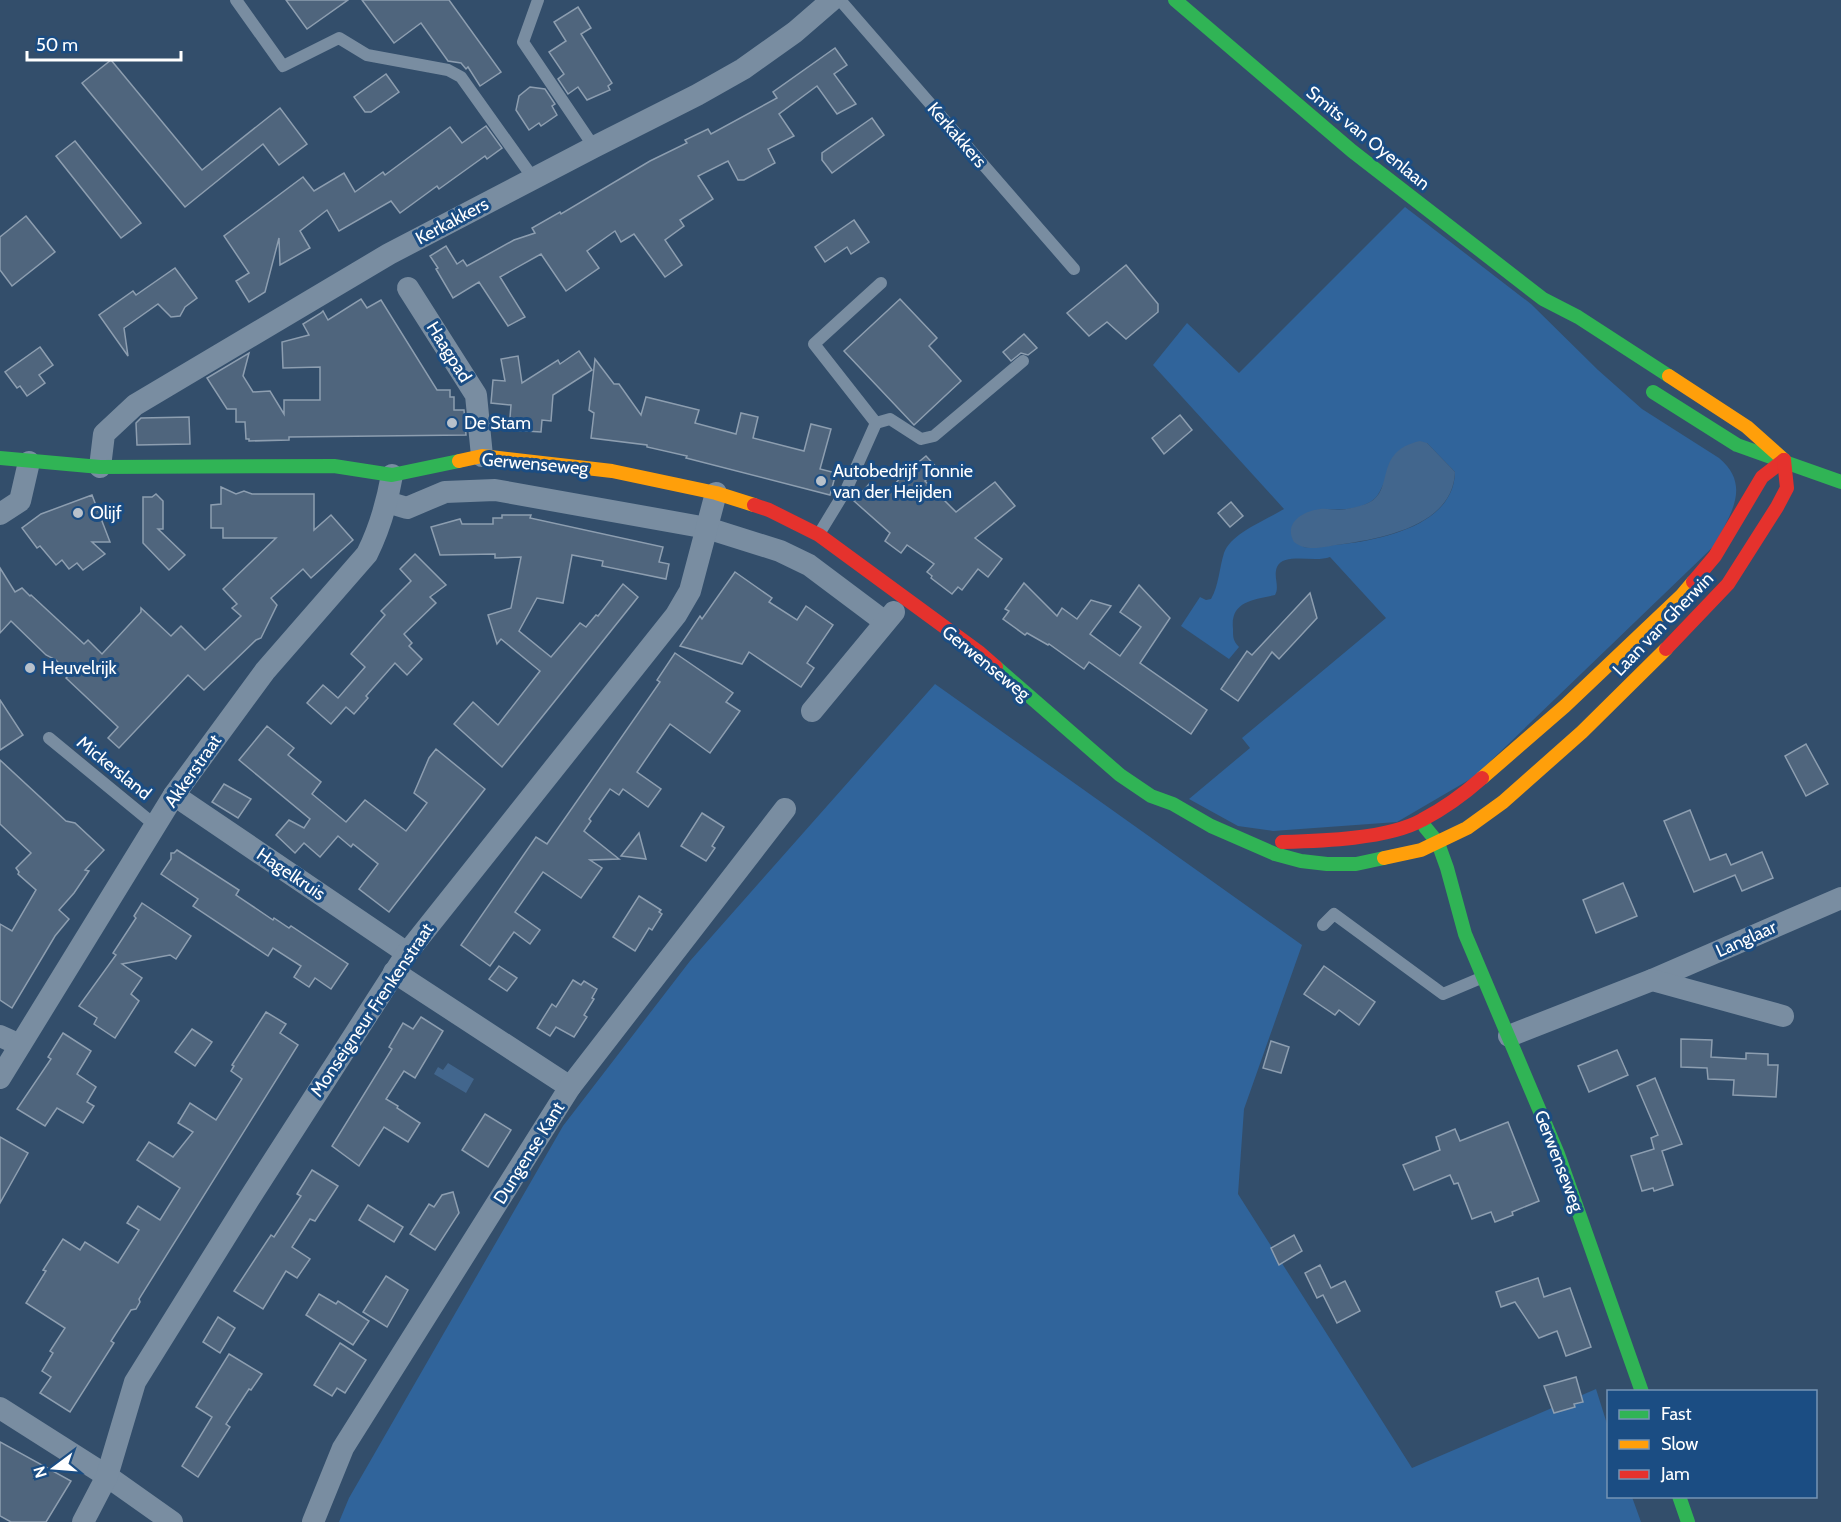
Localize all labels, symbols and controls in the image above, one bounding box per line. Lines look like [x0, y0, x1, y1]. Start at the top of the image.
scale bar [27, 24, 182, 62]
text: 50 m [36, 34, 78, 56]
street label: Smits van Oyenlaan [1302, 81, 1434, 195]
street label: Kerkakkers [923, 98, 991, 172]
street label: Kerkakkers [412, 193, 492, 249]
street label: Haagpad [422, 318, 476, 386]
place label: De Stam [464, 412, 531, 434]
marker: De Stam [445, 416, 459, 430]
street label: Gerwenseweg [481, 448, 590, 480]
place label: Autobedrijf Tonnie van der Heijden [833, 460, 973, 503]
marker: Autobedrijf Tonnie van der Heijden [814, 474, 828, 488]
place label: Olijf [90, 502, 122, 524]
marker: Olijf [71, 506, 85, 520]
street label: Laan van Gherwin [1608, 568, 1718, 680]
street label: Gerwenseweg [938, 621, 1035, 706]
place label: Heuvelrijk [42, 657, 118, 679]
marker: Heuvelrijk [23, 661, 37, 675]
street label: Akkerstraat [160, 730, 226, 812]
street label: Mickersland [72, 731, 156, 805]
street label: Hagelkruis [252, 843, 330, 905]
street label: Langlaar [1712, 916, 1780, 962]
street label: Monseigneur Frenkenstraat [306, 919, 438, 1101]
street label: Dungense Kant [489, 1098, 569, 1208]
street label: Gerwenseweg [1530, 1107, 1589, 1216]
legend [1607, 1390, 1817, 1498]
text: Fast [1661, 1403, 1692, 1425]
text: Slow [1661, 1433, 1698, 1455]
north arrow [24, 1438, 84, 1498]
text: Jam [1660, 1463, 1690, 1485]
text: N [29, 1464, 51, 1480]

